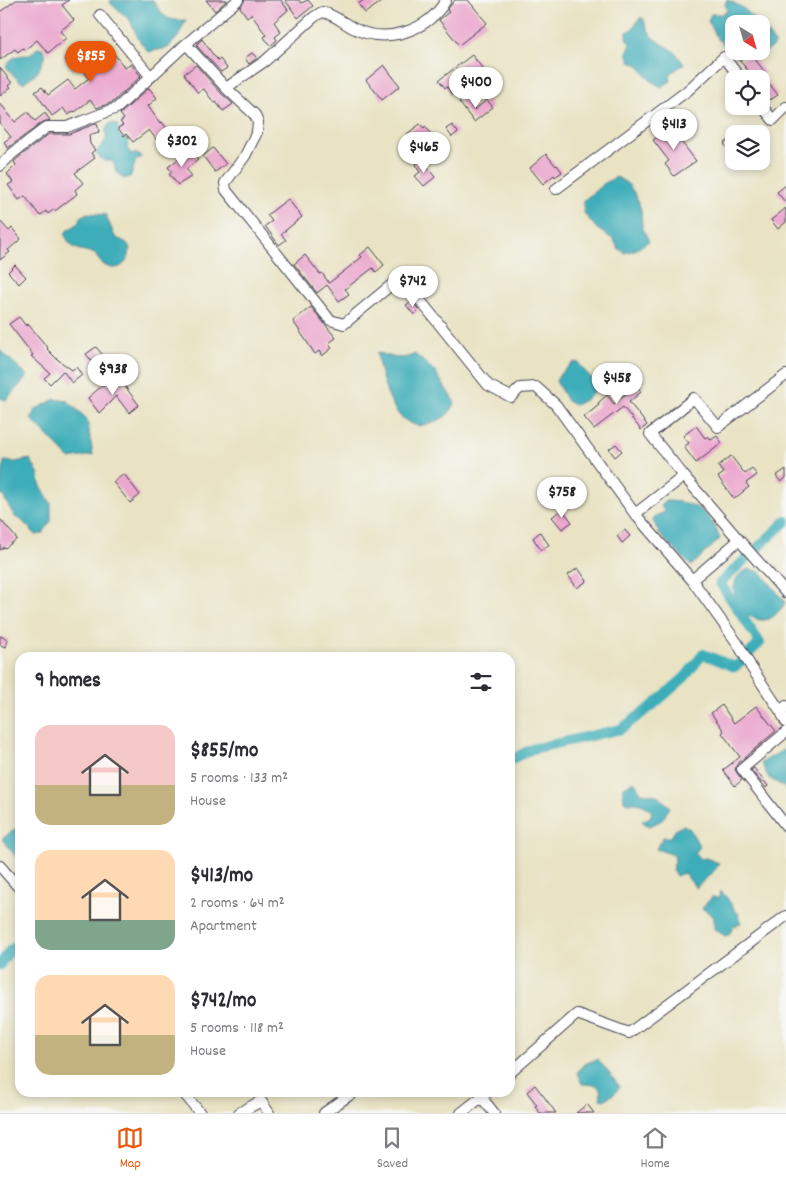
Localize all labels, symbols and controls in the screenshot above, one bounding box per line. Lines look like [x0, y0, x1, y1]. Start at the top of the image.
north arrow [725, 15, 770, 60]
map controls [725, 15, 770, 170]
pin: $855 [61, 41, 121, 83]
text: $855 [76, 45, 106, 68]
pin: $400 [446, 66, 506, 109]
button: locate [725, 70, 770, 115]
text: $400 [460, 71, 492, 94]
pin: $413 [644, 108, 704, 151]
text: $413 [661, 113, 687, 136]
button: layers [725, 125, 770, 170]
pin: $302 [152, 126, 212, 168]
text: $302 [167, 130, 197, 153]
pin: $465 [394, 132, 454, 174]
text: $465 [409, 136, 439, 159]
pin: $742 [383, 266, 443, 308]
text: $742 [399, 270, 427, 293]
pin: $938 [83, 354, 143, 396]
text: $938 [99, 358, 127, 381]
pin: $458 [587, 362, 647, 405]
text: $458 [603, 367, 631, 390]
pin: $758 [532, 476, 592, 519]
text: $758 [548, 481, 576, 504]
text: 9 homes [35, 667, 101, 697]
icon: filters [467, 668, 495, 696]
text: $855/mo [190, 737, 258, 767]
icon: home [75, 745, 135, 805]
text: 5 rooms · 133 m² [190, 767, 288, 790]
text: House [190, 790, 226, 813]
text: $413/mo [190, 862, 253, 892]
icon: home [75, 870, 135, 930]
text: 2 rooms · 64 m² [190, 892, 285, 915]
text: Apartment [190, 915, 257, 938]
text: $742/mo [190, 987, 256, 1017]
icon: home [75, 995, 135, 1055]
text: 5 rooms · 118 m² [190, 1017, 284, 1040]
text: House [190, 1040, 226, 1063]
tab: Map [116, 1124, 144, 1174]
tab: Saved [377, 1124, 408, 1174]
tab: Home [641, 1124, 670, 1174]

